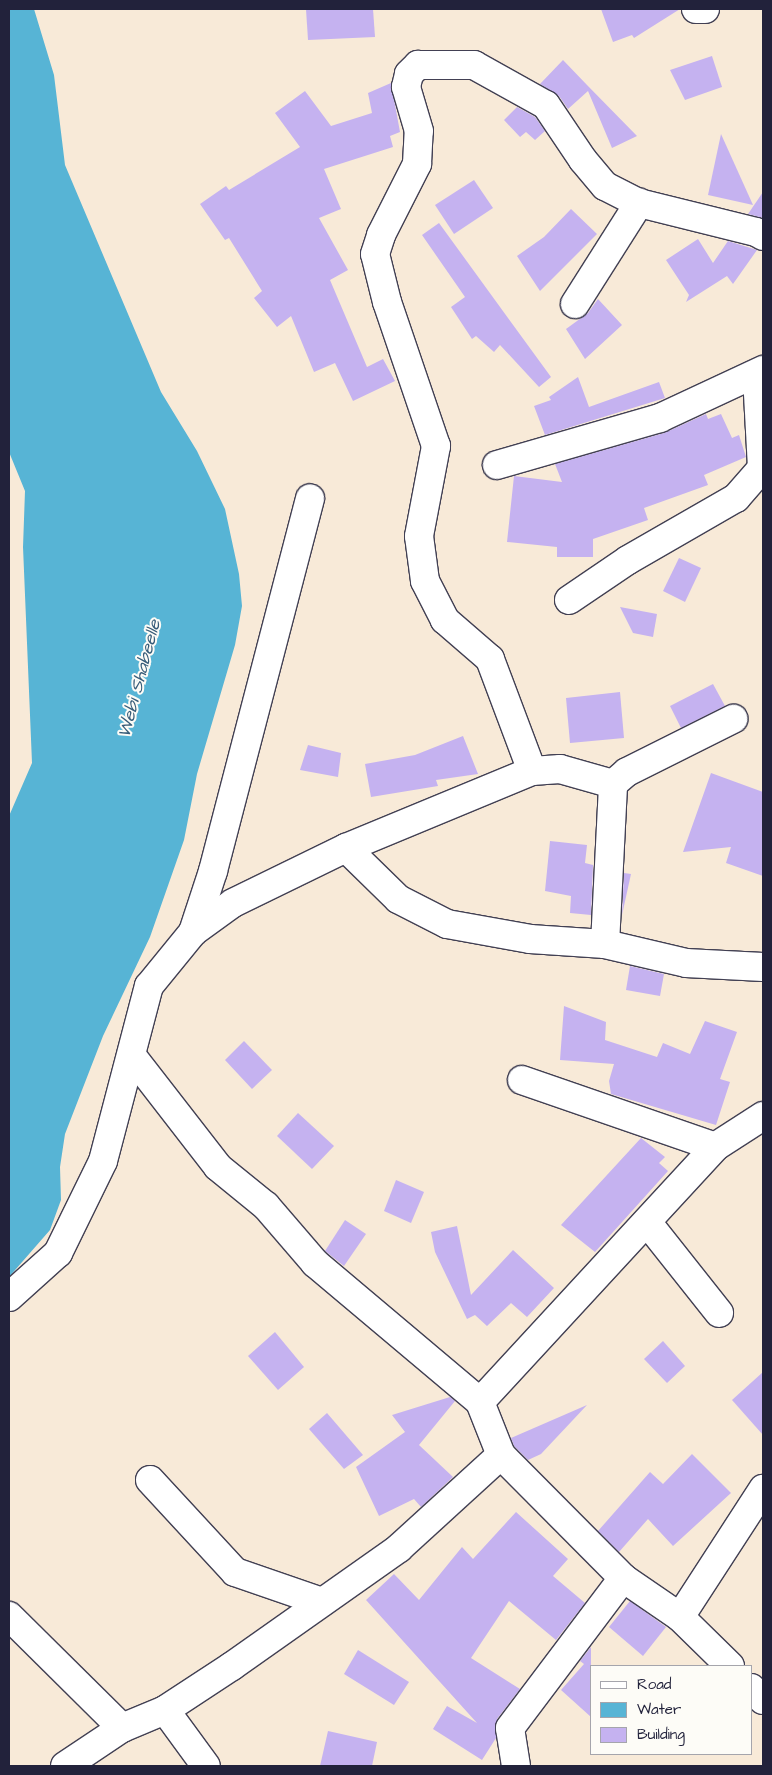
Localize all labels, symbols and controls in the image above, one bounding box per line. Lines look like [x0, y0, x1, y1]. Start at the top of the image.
water label: Webi Shabeelle [114, 618, 166, 740]
legend [590, 1665, 752, 1755]
text: Road [637, 1674, 671, 1695]
text: Water [637, 1699, 681, 1720]
text: Building [637, 1724, 685, 1745]

